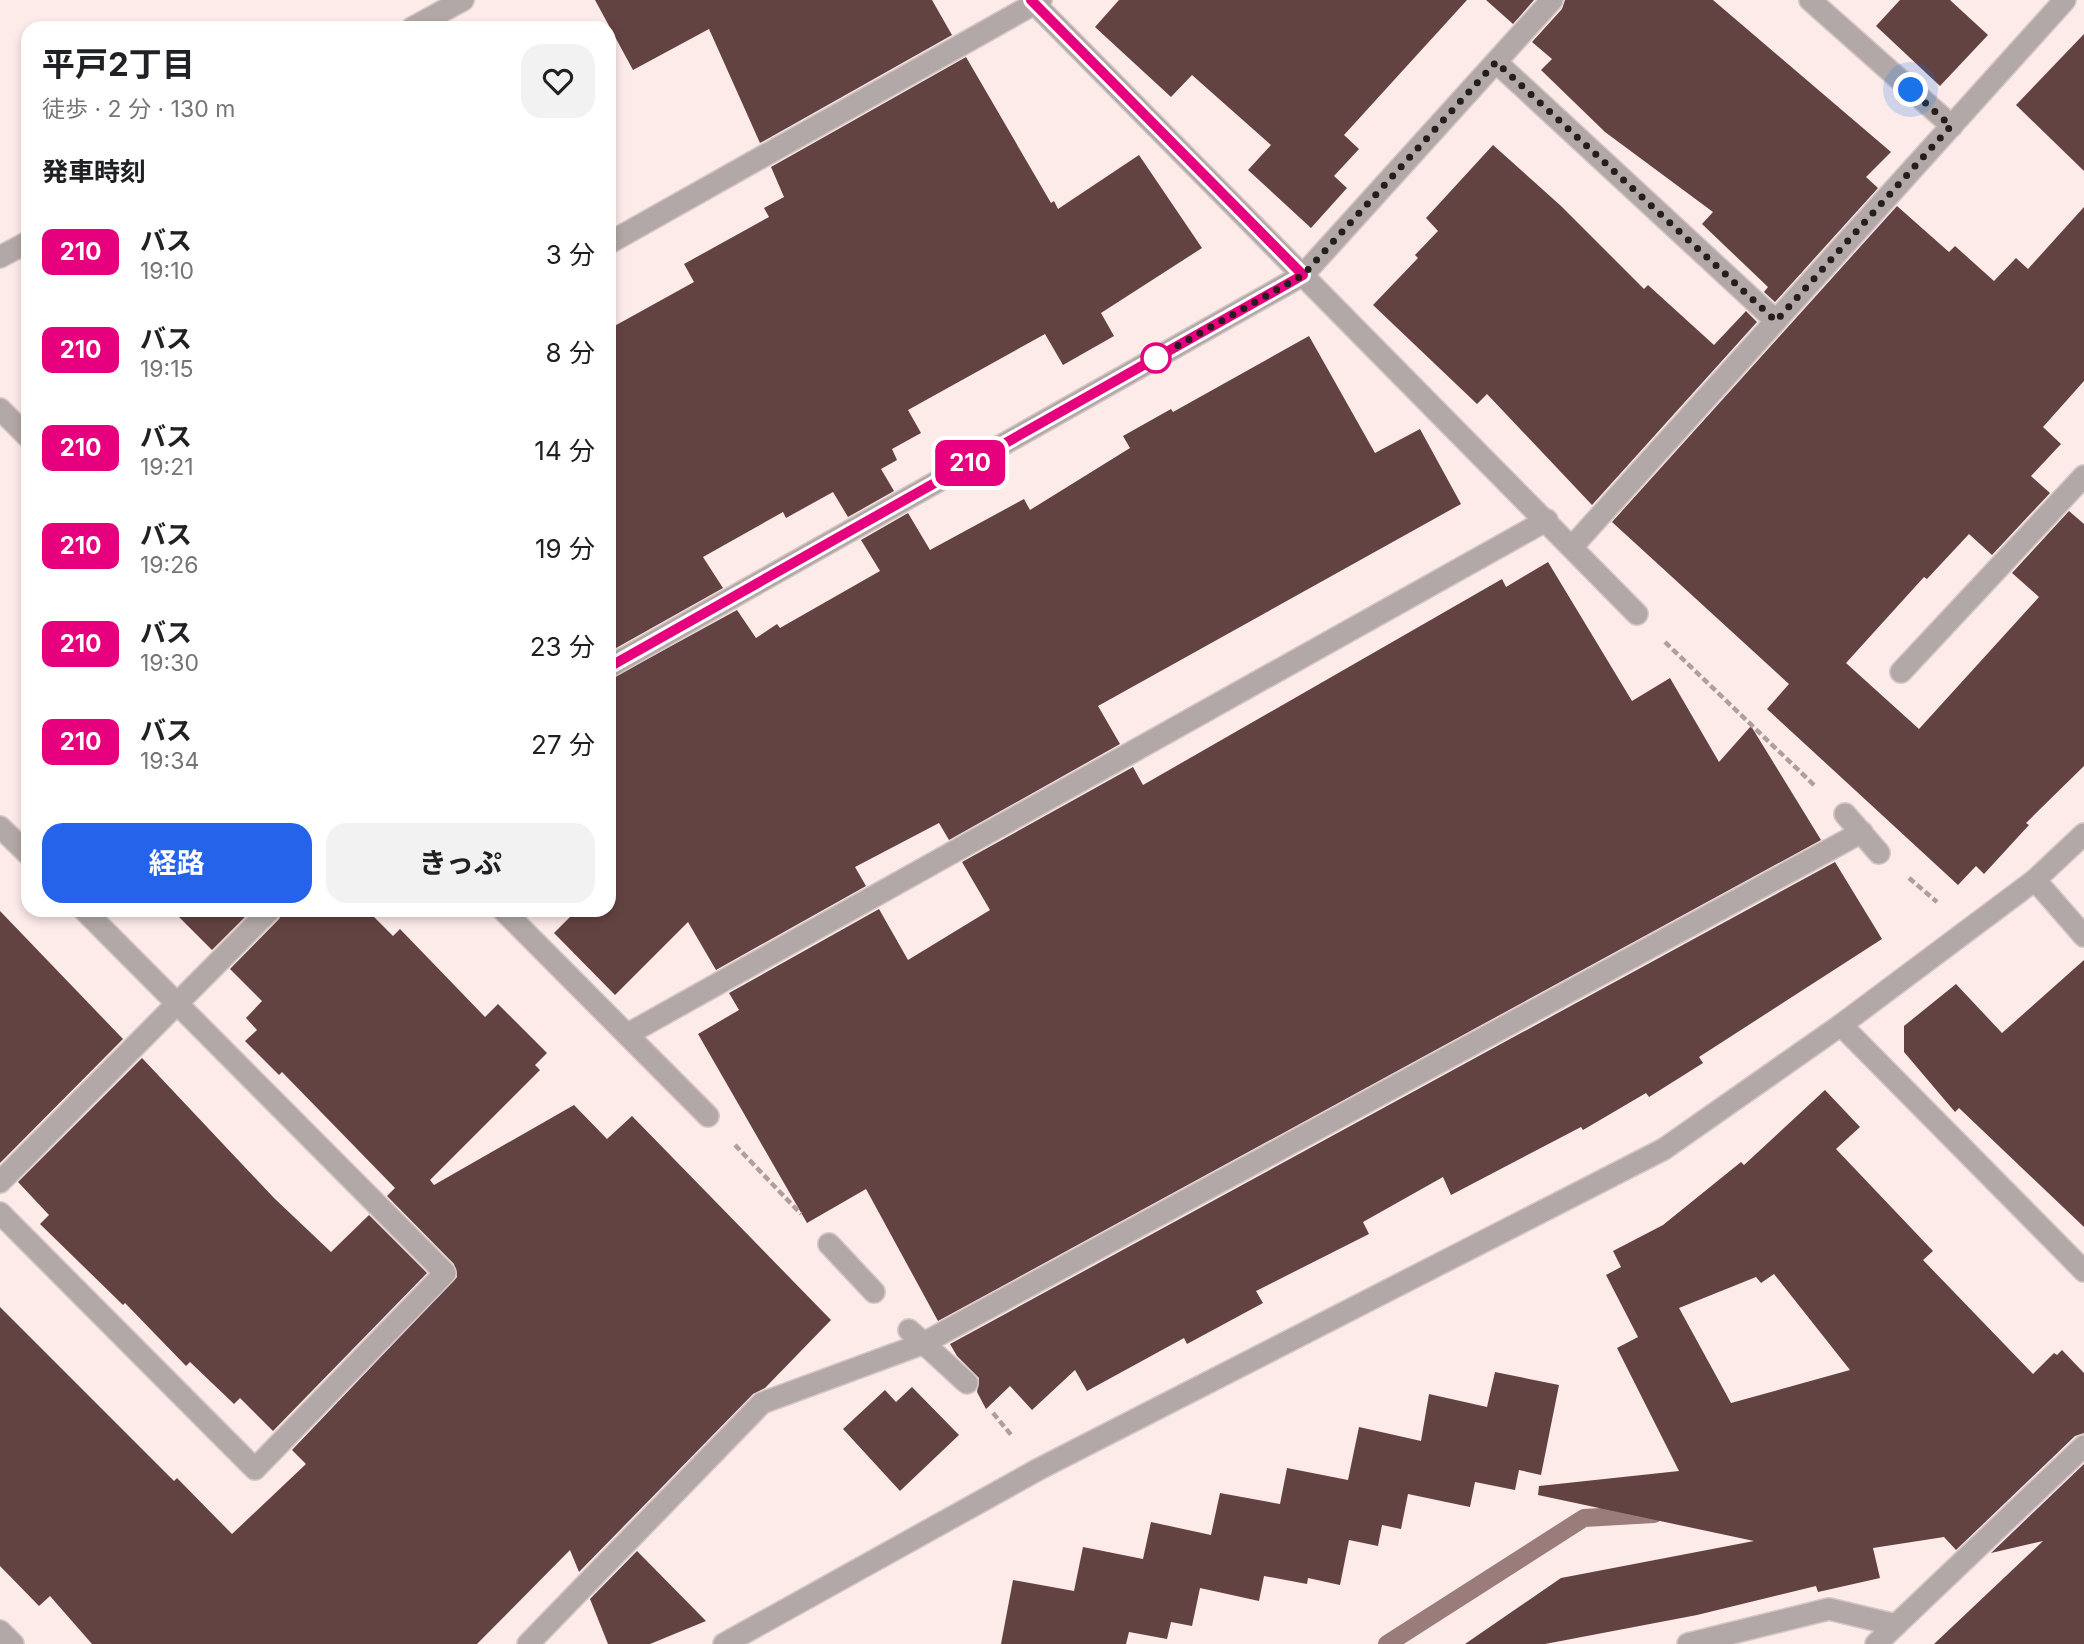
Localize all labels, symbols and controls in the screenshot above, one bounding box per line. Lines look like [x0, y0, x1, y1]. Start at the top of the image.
text: 平戸2丁目 [42, 44, 195, 84]
button: heart [521, 44, 595, 118]
your location [1893, 72, 1928, 107]
text: 徒歩 · 2 分 · 130 m [42, 95, 235, 123]
text: 発車時刻 [42, 156, 146, 187]
text: バス [140, 225, 192, 256]
text: 210 [60, 237, 101, 266]
text: 3 分 [546, 239, 595, 270]
text: 19:10 [140, 257, 194, 285]
text: バス [140, 323, 192, 354]
text: 210 [60, 335, 101, 364]
text: 8 分 [546, 337, 595, 368]
unlabelled marker [1141, 343, 1171, 373]
text: 19:15 [140, 355, 194, 383]
text: バス [140, 421, 192, 452]
text: 210 [60, 433, 101, 462]
text: 14 分 [534, 435, 595, 466]
line badge: 210 [930, 440, 1010, 486]
text: 210 [949, 448, 991, 477]
text: 19:21 [140, 453, 194, 481]
text: バス [140, 519, 192, 550]
text: 210 [60, 531, 101, 560]
text: 19 分 [535, 533, 595, 564]
text: 19:26 [140, 551, 199, 579]
text: バス [140, 617, 192, 648]
text: 210 [60, 629, 101, 658]
text: 23 分 [530, 631, 595, 662]
text: 19:30 [140, 649, 199, 677]
text: バス [140, 715, 192, 746]
text: 210 [60, 727, 101, 756]
text: 27 分 [531, 729, 595, 760]
text: 19:34 [140, 747, 199, 775]
button: 経路 [42, 823, 312, 903]
button: きっぷ [326, 823, 595, 903]

